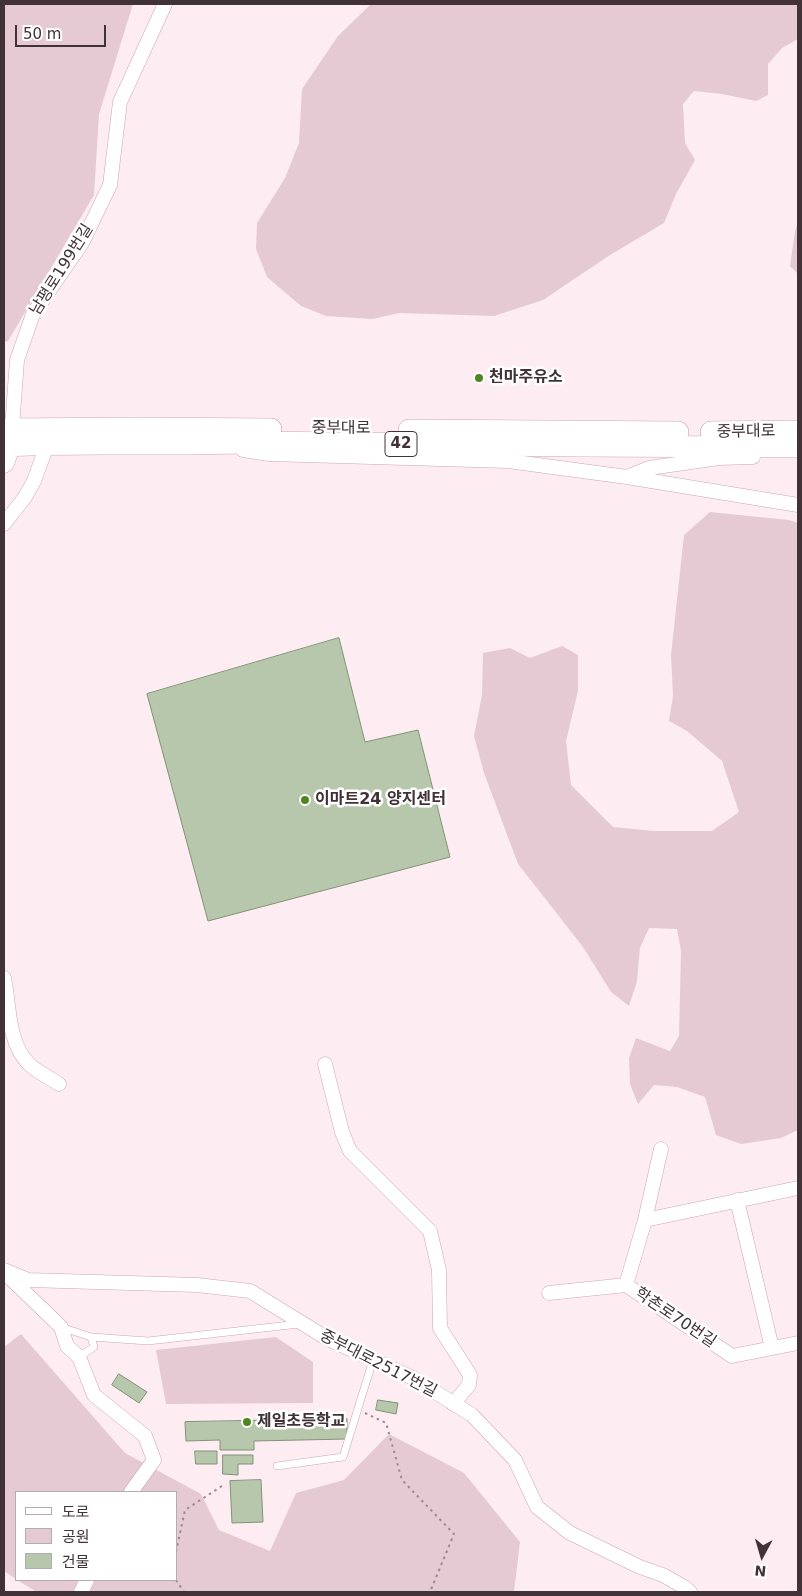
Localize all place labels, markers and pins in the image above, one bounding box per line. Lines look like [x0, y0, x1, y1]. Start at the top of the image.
place label: 천마주유소 [489, 368, 563, 388]
marker: 천마주유소 [473, 372, 485, 384]
place label: 이마트24 양지센터 [315, 790, 446, 810]
marker: 이마트24 양지센터 [299, 794, 311, 806]
place label: 제일초등학교 [257, 1412, 345, 1432]
marker: 제일초등학교 [241, 1416, 253, 1428]

